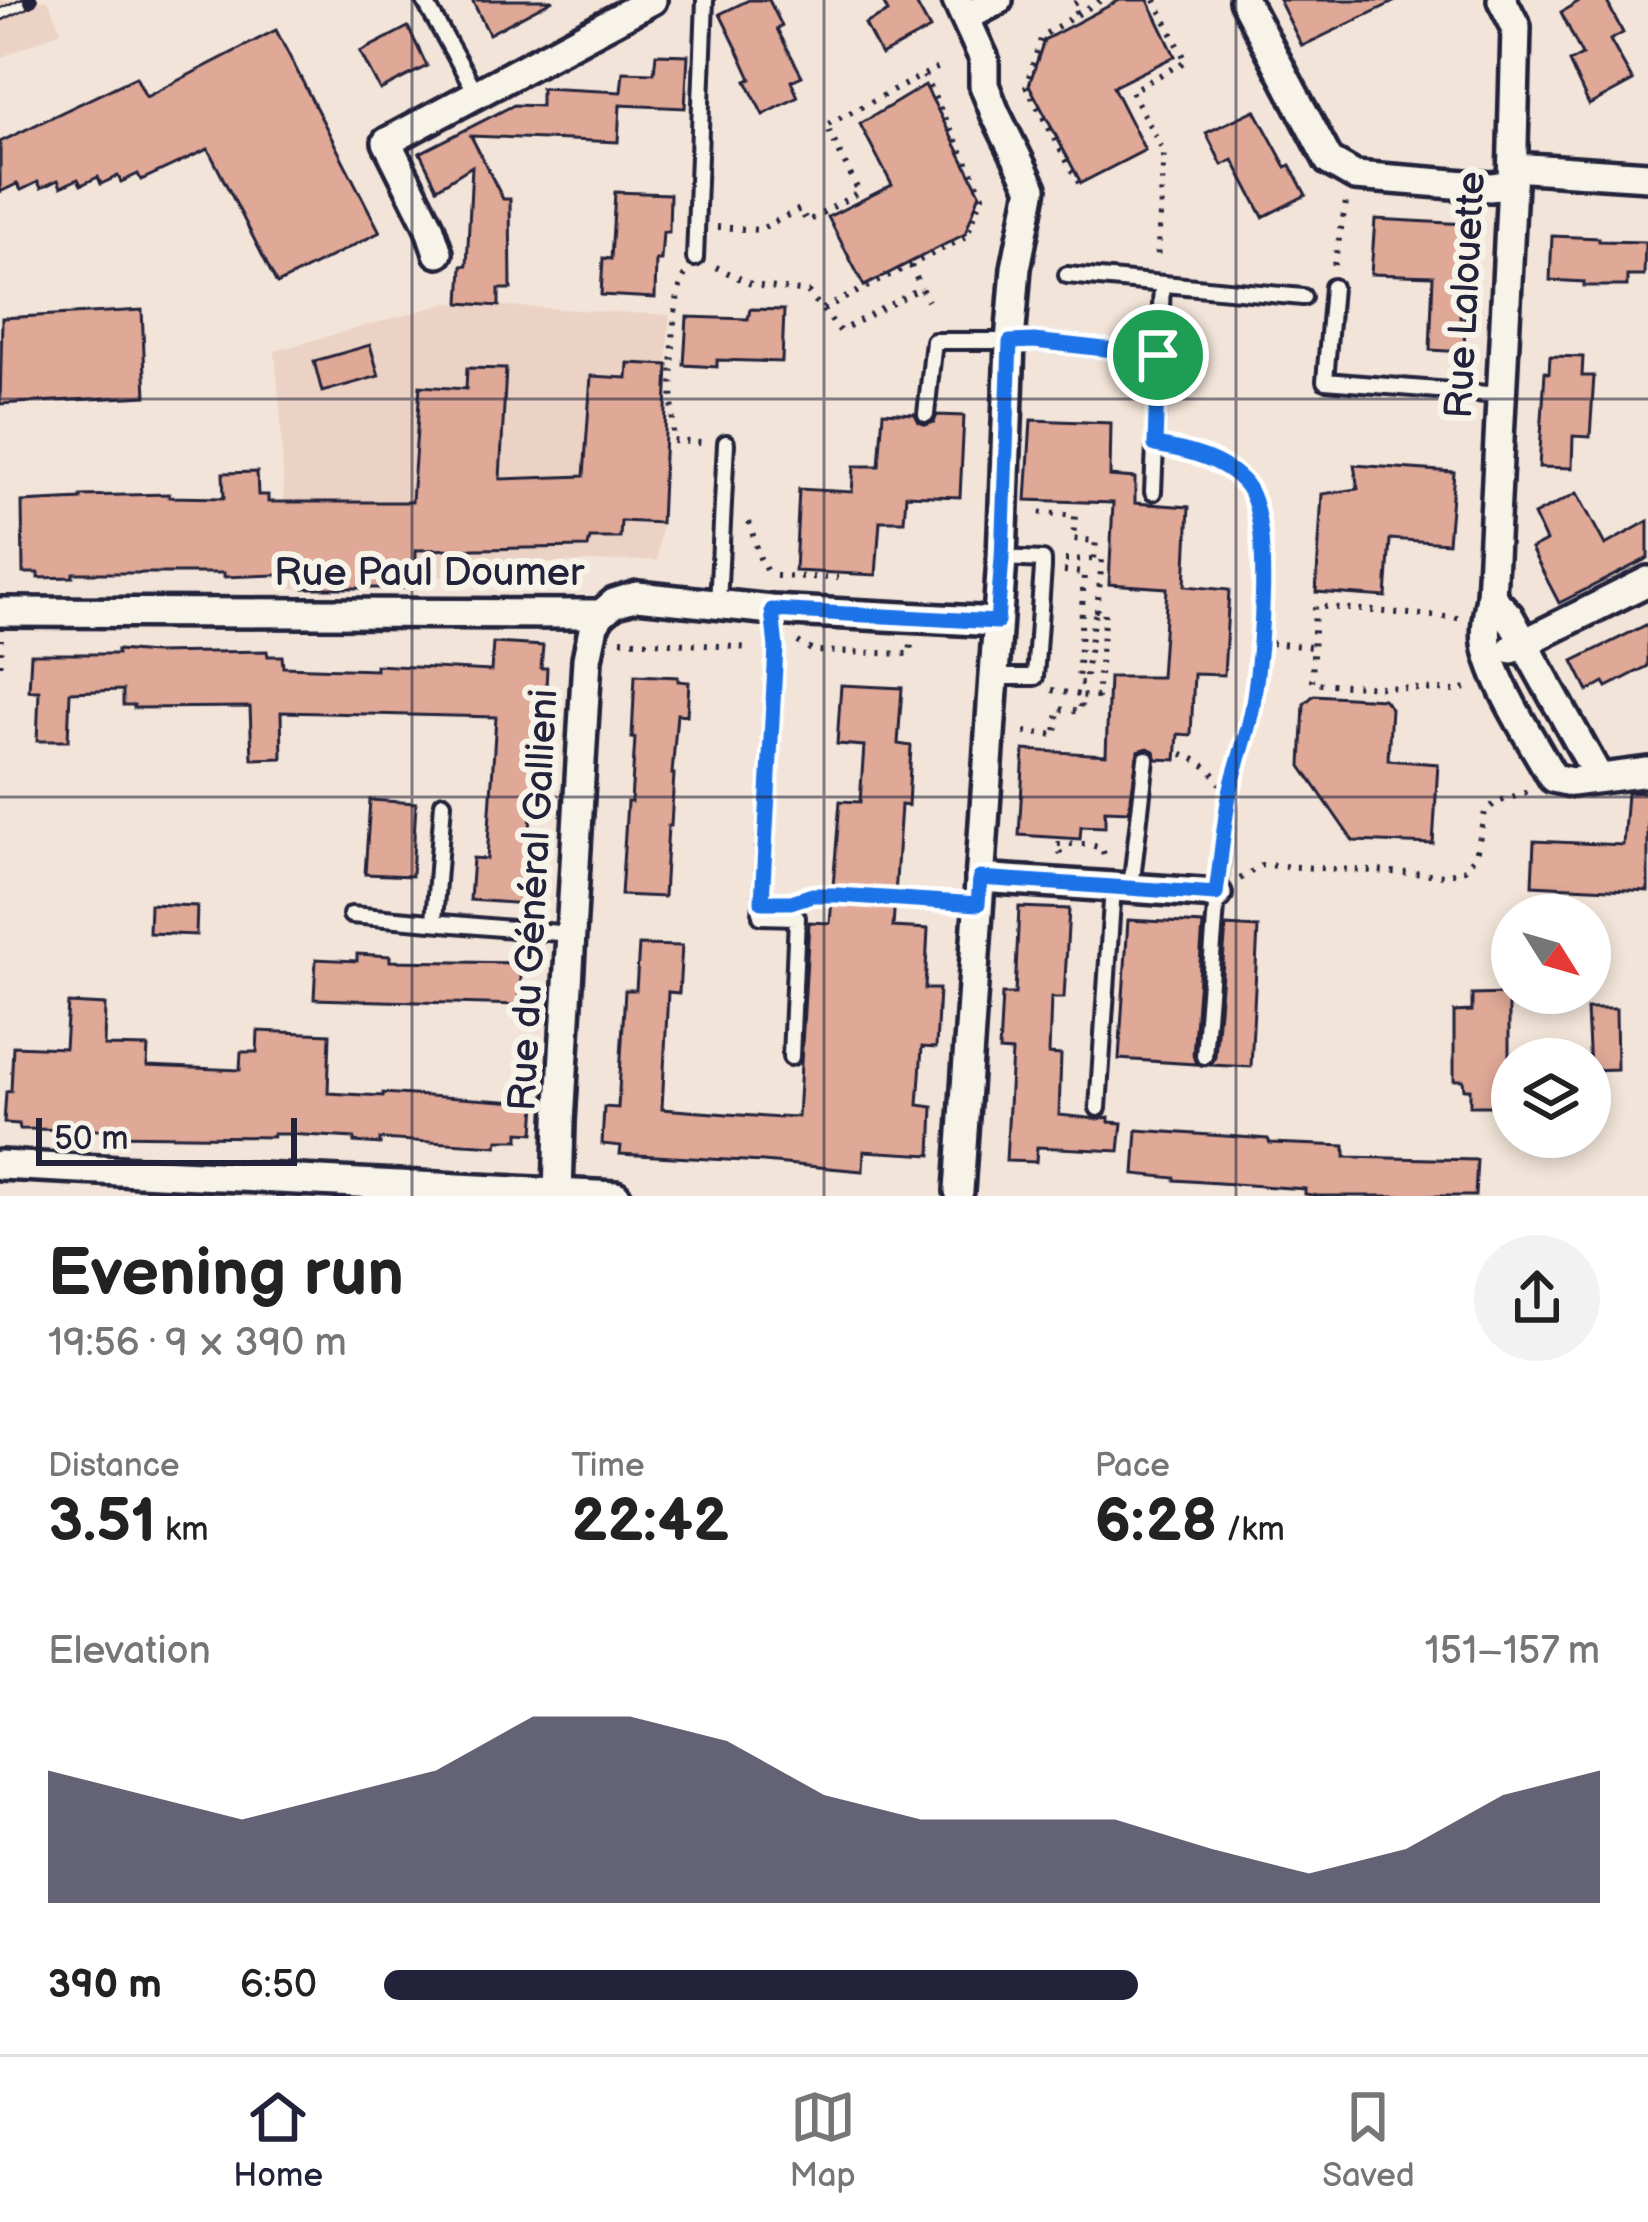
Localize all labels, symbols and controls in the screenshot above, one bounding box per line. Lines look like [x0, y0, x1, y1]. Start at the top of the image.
street label: Rue Lalouette [1436, 170, 1496, 420]
pin [1107, 304, 1209, 406]
icon: arrive [1125, 322, 1191, 388]
street label: Rue Paul Doumer [274, 550, 585, 597]
street label: Rue du Général Gallieni [499, 688, 569, 1112]
north arrow [1491, 894, 1611, 1014]
map controls [1491, 894, 1611, 1158]
button: layers [1491, 1038, 1611, 1158]
scale bar [36, 1112, 297, 1165]
text: 50 m [54, 1119, 129, 1159]
text: Evening run [48, 1235, 404, 1314]
button: share [1474, 1235, 1600, 1361]
text: 19:56 · 9 × 390 m [48, 1320, 347, 1367]
text: Distance [48, 1446, 180, 1486]
text: Time [571, 1446, 644, 1486]
text: Pace [1095, 1446, 1170, 1486]
text: 3.51 [48, 1486, 156, 1558]
text: 22:42 [571, 1486, 729, 1558]
text: 6:28 [1095, 1486, 1217, 1558]
text: km [156, 1510, 209, 1550]
text: /km [1217, 1510, 1285, 1550]
text: Elevation [48, 1628, 211, 1675]
text: 151–157 m [1425, 1628, 1600, 1675]
text: 390 m [48, 1962, 162, 2009]
text: 6:50 [240, 1962, 317, 2009]
tab: Home [233, 2084, 323, 2196]
tab: Map [789, 2084, 856, 2196]
tab: Saved [1322, 2084, 1415, 2196]

